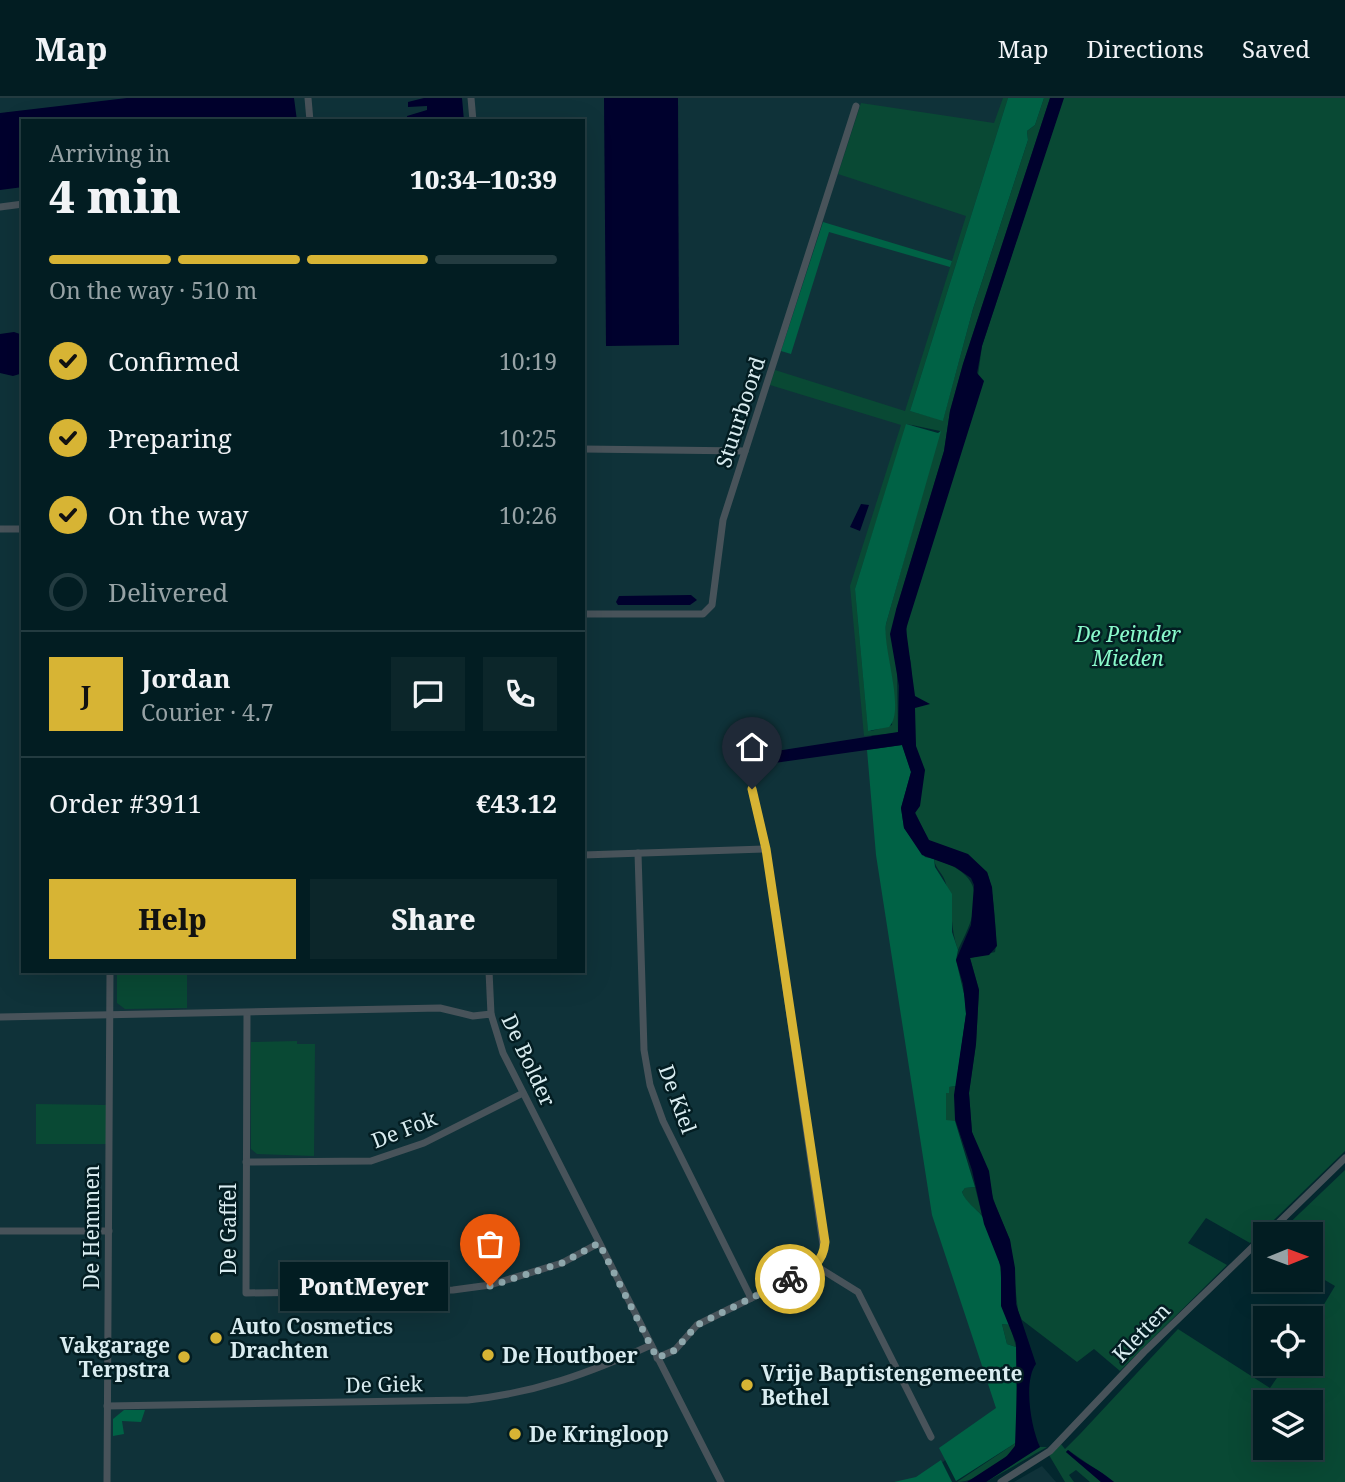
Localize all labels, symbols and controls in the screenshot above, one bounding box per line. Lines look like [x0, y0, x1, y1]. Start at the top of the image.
text: Map [35, 26, 108, 71]
text: Map [998, 32, 1049, 65]
text: Directions [1087, 32, 1204, 65]
text: Saved [1242, 32, 1310, 65]
text: Arriving in [49, 137, 170, 169]
text: 10:34–10:39 [410, 161, 557, 197]
text: 4 min [49, 164, 181, 226]
text: On the way · 510 m [49, 274, 257, 306]
icon: check [49, 342, 87, 380]
text: Confirmed [108, 343, 240, 379]
text: 10:19 [499, 345, 557, 377]
street label: Stuurboord [709, 353, 771, 471]
icon: check [49, 419, 87, 457]
text: Preparing [108, 420, 232, 456]
text: 10:25 [499, 422, 557, 454]
icon: check [49, 496, 87, 534]
text: On the way [108, 497, 248, 533]
text: 10:26 [499, 499, 557, 531]
text: Delivered [108, 574, 228, 610]
park label: De Peinder Mieden [1074, 620, 1181, 672]
button: chat [391, 657, 465, 731]
button: phone [483, 657, 557, 731]
text: Jordan [141, 660, 231, 696]
text: J [81, 676, 91, 712]
text: Courier · 4.7 [141, 696, 274, 728]
pin [722, 717, 782, 789]
icon: home [733, 728, 771, 766]
text: Order #3911 [49, 785, 202, 821]
text: €43.12 [476, 785, 557, 821]
button: Help [49, 879, 296, 959]
button: Share [310, 879, 557, 959]
street label: De Bolder [496, 1010, 563, 1111]
street label: De Kiel [653, 1061, 703, 1138]
street label: De Fok [367, 1104, 441, 1154]
street label: De Hemmen [77, 1165, 105, 1289]
street label: De Gaffel [214, 1183, 242, 1275]
pin [460, 1214, 520, 1286]
north arrow [1253, 1222, 1323, 1292]
map controls [1253, 1222, 1323, 1460]
icon: bag [471, 1225, 509, 1263]
courier [755, 1244, 825, 1314]
icon: bike [771, 1260, 809, 1298]
callout: PontMeyer [280, 1262, 448, 1310]
text: PontMeyer [299, 1270, 429, 1302]
street label: Kletten [1106, 1296, 1176, 1368]
button: locate [1253, 1306, 1323, 1376]
place label: Auto Cosmetics Drachten [230, 1312, 393, 1364]
marker: Auto Cosmetics Drachten [208, 1330, 224, 1346]
place label: Vakgarage Terpstra [60, 1331, 170, 1383]
place label: De Houtboer [502, 1341, 638, 1369]
marker: De Houtboer [480, 1347, 496, 1363]
marker: Vakgarage Terpstra [176, 1349, 192, 1365]
place label: Vrije Baptistengemeente Bethel [761, 1359, 1023, 1411]
street label: De Giek [345, 1369, 424, 1399]
marker: Vrije Baptistengemeente Bethel [739, 1377, 755, 1393]
button: layers [1253, 1390, 1323, 1460]
place label: De Kringloop [529, 1420, 669, 1448]
marker: De Kringloop [507, 1426, 523, 1442]

